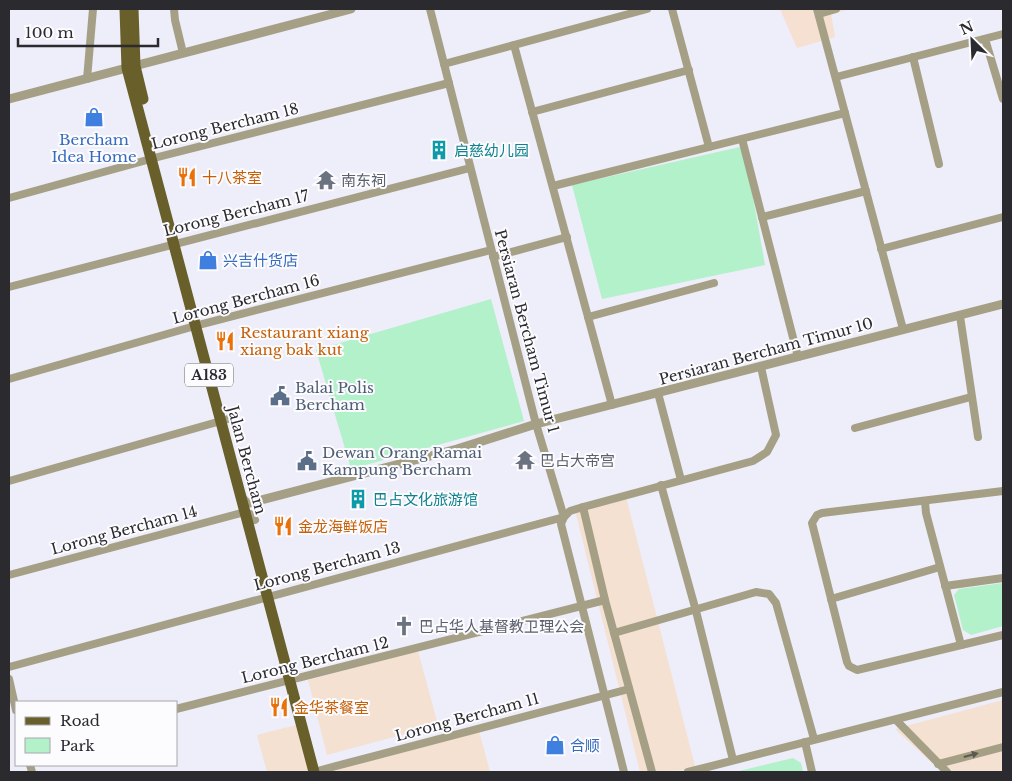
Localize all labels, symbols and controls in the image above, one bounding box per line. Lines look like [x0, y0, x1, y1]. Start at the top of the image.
scale bar [18, 15, 158, 47]
north arrow [947, 15, 997, 65]
text: N [957, 17, 976, 39]
text: 100 m [25, 23, 74, 42]
street label: Lorong Bercham 18 [149, 99, 301, 153]
shop icon: Bercham Idea Home [83, 106, 105, 128]
place label: Bercham Idea Home [52, 130, 137, 166]
building icon: 启慈幼儿园 [428, 139, 450, 161]
place label: 启慈幼儿园 [454, 141, 529, 160]
restaurant icon: 十八茶室 [176, 166, 198, 188]
place label: 十八茶室 [202, 168, 262, 187]
temple icon: 南东祠 [315, 169, 337, 191]
place label: 南东祠 [341, 171, 386, 190]
street label: Lorong Bercham 17 [161, 186, 311, 240]
street label: Persiaran Bercham Timur 1 [491, 227, 563, 435]
shop icon: 兴吉什货店 [197, 249, 219, 271]
place label: 兴吉什货店 [223, 251, 298, 270]
street label: Lorong Bercham 16 [170, 270, 322, 328]
street label: Persiaran Bercham Timur 10 [657, 313, 875, 389]
place label: Restaurant xiang xiang bak kut [240, 323, 370, 359]
restaurant icon: Restaurant xiang xiang bak kut [214, 330, 236, 352]
road number: A183 [185, 364, 233, 386]
place label: Balai Polis Bercham [295, 378, 374, 414]
public building icon: Balai Polis Bercham [269, 385, 291, 407]
street label: Jalan Bercham [223, 402, 271, 516]
place label: Dewan Orang Ramai Kampung Bercham [322, 443, 482, 479]
temple icon: 巴占大帝宫 [514, 449, 536, 471]
public building icon: Dewan Orang Ramai Kampung Bercham [296, 450, 318, 472]
place label: 巴占大帝宫 [540, 451, 615, 470]
building icon: 巴占文化旅游馆 [347, 488, 369, 510]
place label: 巴占文化旅游馆 [373, 490, 478, 509]
street label: Lorong Bercham 14 [49, 501, 199, 559]
restaurant icon: 金龙海鲜饭店 [272, 515, 294, 537]
place label: 金龙海鲜饭店 [298, 517, 388, 536]
street label: Lorong Bercham 13 [252, 537, 402, 595]
church icon: 巴占华人基督教卫理公会 [393, 615, 415, 637]
place label: 巴占华人基督教卫理公会 [419, 617, 584, 636]
street label: Lorong Bercham 12 [239, 633, 391, 687]
street label: Lorong Bercham 11 [393, 689, 541, 745]
restaurant icon: 金华茶餐室 [268, 696, 290, 718]
place label: 金华茶餐室 [294, 698, 369, 717]
legend [15, 701, 178, 766]
text: Road [60, 711, 100, 730]
shop icon: 合顺 [544, 734, 566, 756]
text: Park [60, 736, 96, 755]
place label: 合顺 [570, 736, 600, 755]
one-way arrow [963, 751, 978, 759]

